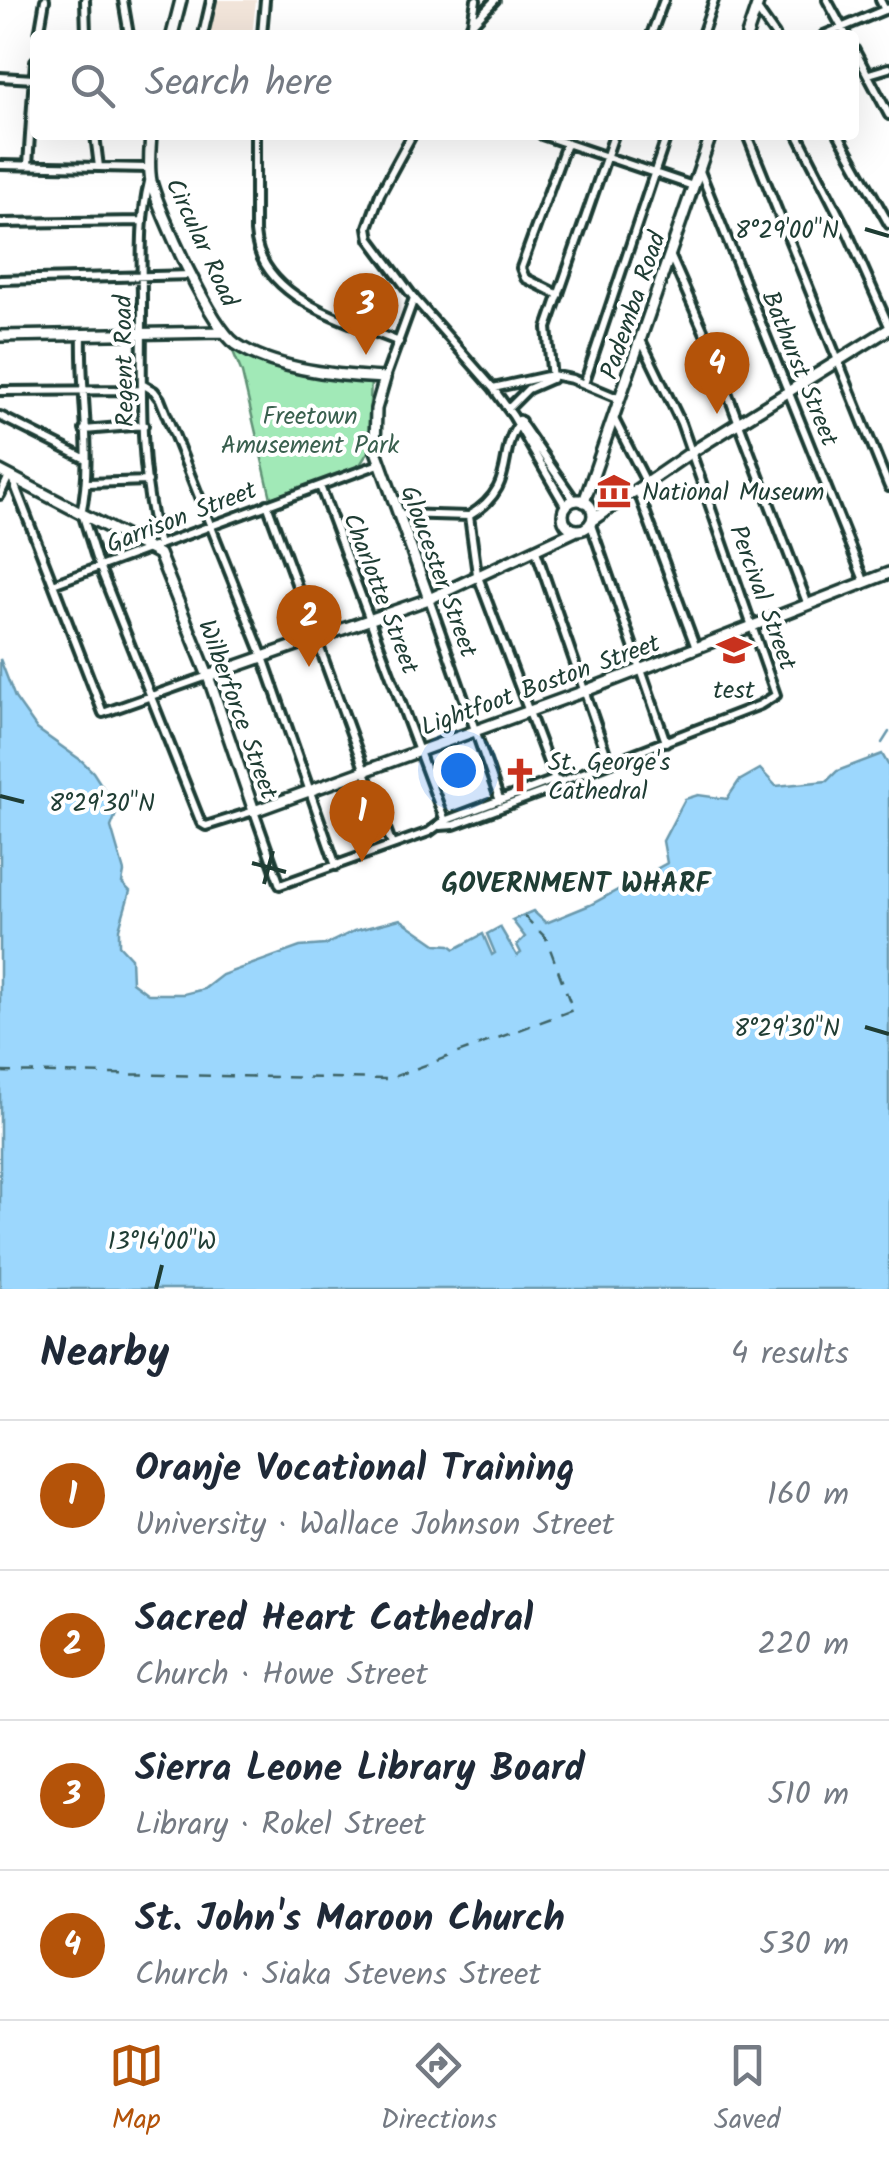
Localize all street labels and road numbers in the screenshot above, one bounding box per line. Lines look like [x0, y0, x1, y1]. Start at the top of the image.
street label: Circular Road [154, 172, 249, 315]
street label: Pademba Road [590, 225, 678, 385]
street label: Bathurst Street [750, 285, 849, 453]
street label: Regent Road [104, 293, 146, 427]
street label: Garrison Street [101, 471, 263, 565]
street label: Gloucester Street [388, 480, 488, 664]
street label: Charlotte Street [331, 507, 429, 680]
street label: Percival Street [717, 519, 807, 676]
street label: Wilberforce Street [186, 614, 288, 806]
street label: Lightfoot Boston Street [415, 624, 666, 748]

